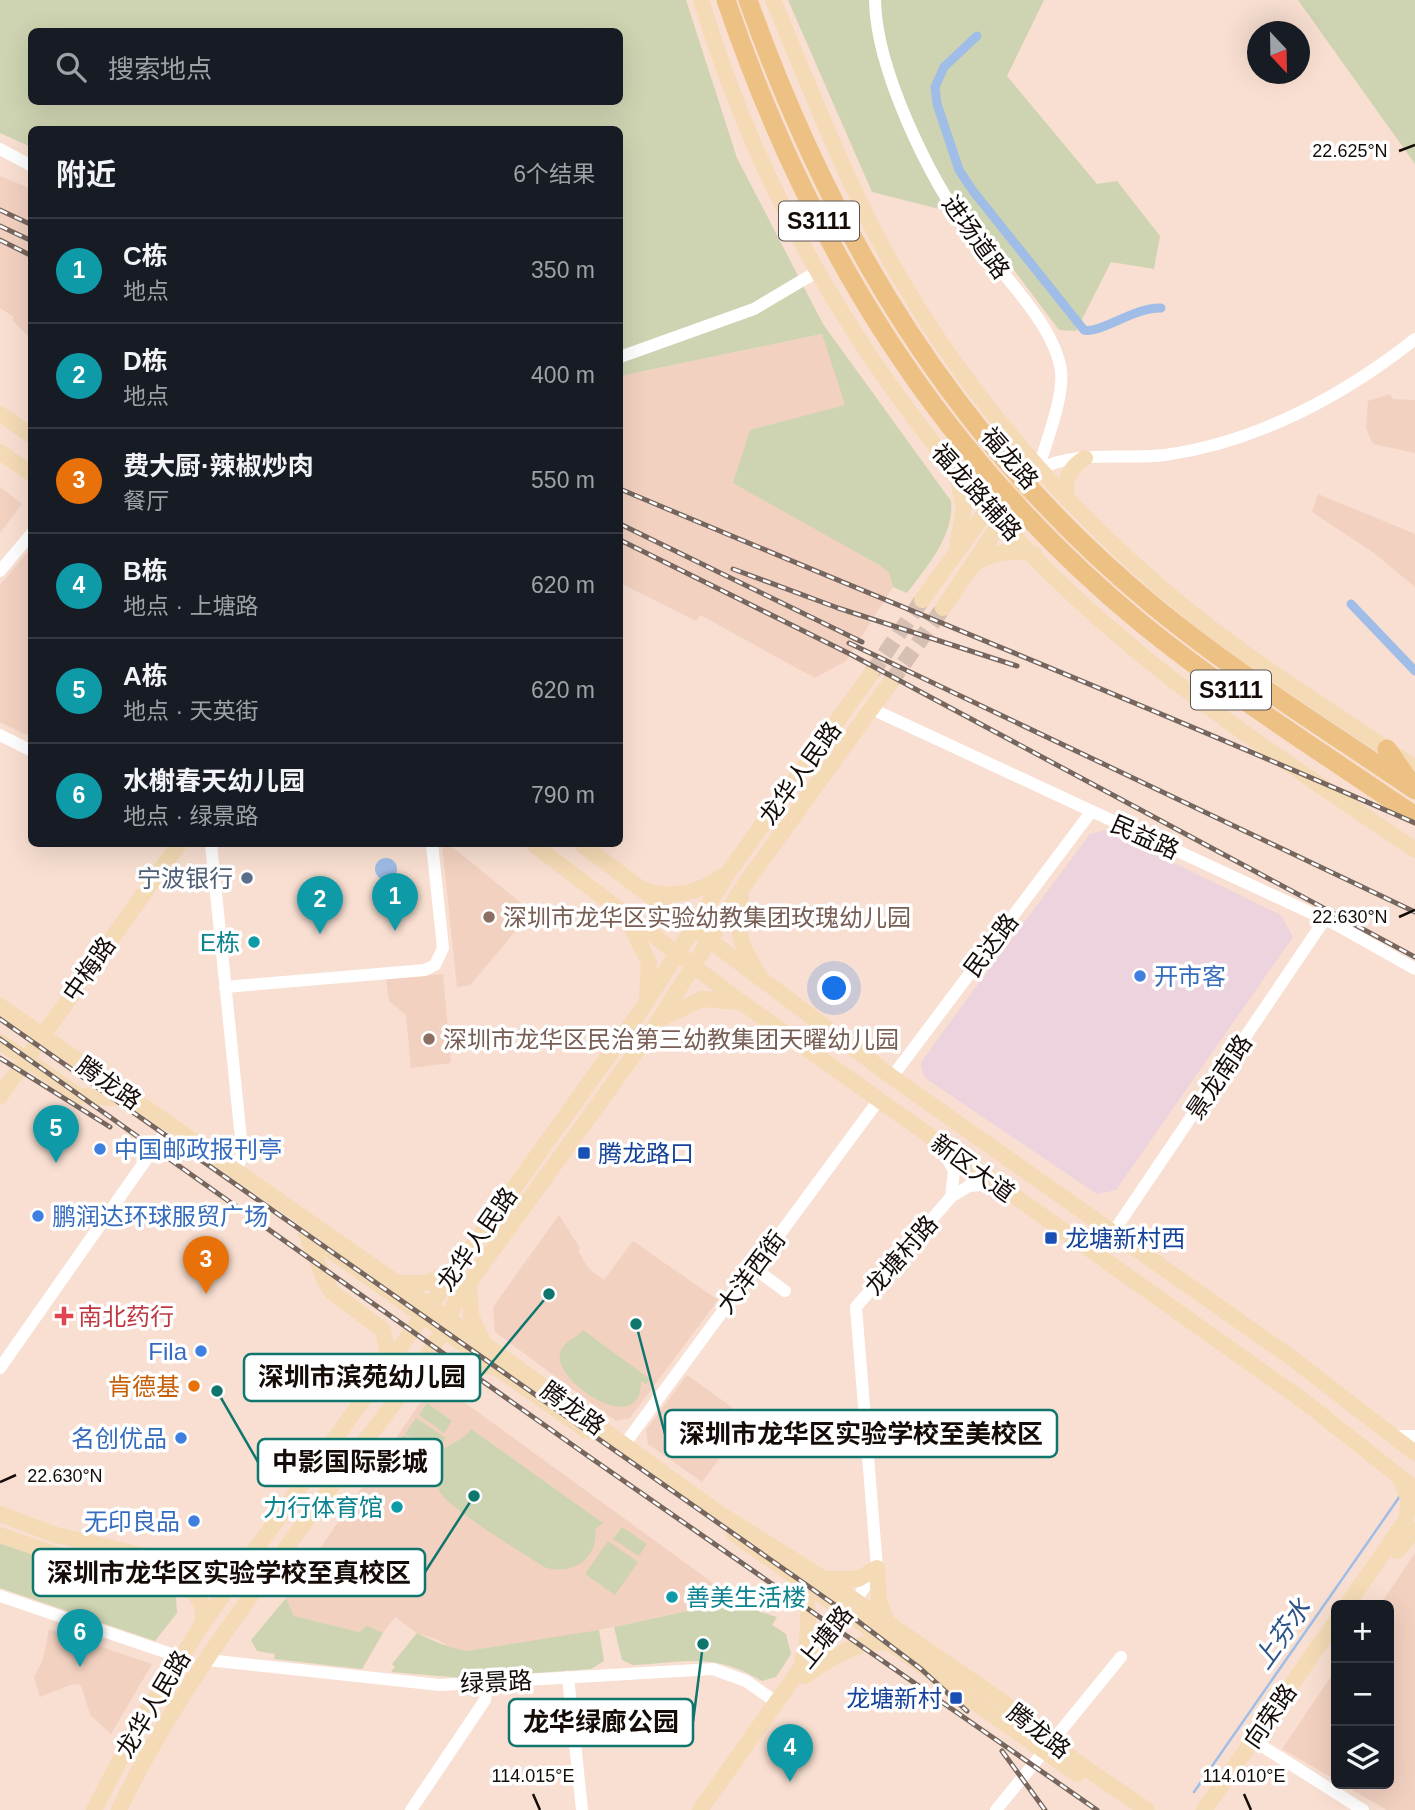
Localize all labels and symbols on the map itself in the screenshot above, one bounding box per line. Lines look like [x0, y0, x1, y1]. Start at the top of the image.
north arrow [1247, 21, 1310, 84]
text: 22.625°N [1312, 141, 1388, 161]
street label: 进场道路 [937, 190, 1015, 284]
road number: S3111 [779, 202, 859, 241]
street label: 福龙路 [976, 422, 1044, 494]
street label: 福龙路辅路 [927, 438, 1027, 546]
road number: S3111 [1191, 670, 1271, 710]
street label: 龙华人民路 [754, 717, 846, 829]
street label: 民益路 [1107, 810, 1183, 864]
place label: 宁波银行 [137, 865, 233, 892]
marker: 宁波银行 [239, 870, 255, 886]
pin: 1 [372, 873, 418, 931]
pin: 2 [297, 876, 343, 934]
place label: 深圳市龙华区实验幼教集团玫瑰幼儿园 [503, 904, 911, 931]
text: 22.630°N [1312, 907, 1388, 927]
street label: 民达路 [959, 908, 1023, 982]
marker: 深圳市龙华区实验幼教集团玫瑰幼儿园 [481, 909, 497, 925]
place label: E栋 [200, 929, 240, 956]
street label: 中梅路 [57, 932, 121, 1006]
marker: E栋 [246, 934, 262, 950]
place label: 开市客 [1154, 963, 1226, 990]
marker: 开市客 [1132, 968, 1148, 984]
your location [817, 971, 851, 1005]
place label: 深圳市龙华区民治第三幼教集团天曜幼儿园 [443, 1026, 899, 1053]
street label: 景龙南路 [1181, 1030, 1257, 1124]
marker: 深圳市龙华区民治第三幼教集团天曜幼儿园 [421, 1031, 437, 1047]
street label: 腾龙路 [72, 1051, 146, 1115]
pin: 5 [33, 1105, 79, 1163]
street label: 新区大道 [926, 1129, 1020, 1207]
place label: 中国邮政报刊亭 [114, 1136, 282, 1163]
place label: 腾龙路口 [598, 1140, 694, 1167]
marker: 中国邮政报刊亭 [92, 1141, 108, 1157]
marker: 腾龙路口 [576, 1145, 592, 1161]
street label: 龙华人民路 [432, 1182, 522, 1296]
place label: 鹏润达环球服贸广场 [52, 1203, 268, 1230]
marker: 鹏润达环球服贸广场 [30, 1208, 46, 1224]
street label: 龙塘村路 [859, 1210, 943, 1300]
place label: 龙塘新村西 [1065, 1225, 1185, 1252]
street label: 大洋西街 [711, 1226, 791, 1318]
marker: 龙塘新村西 [1043, 1230, 1059, 1246]
pin: 3 [183, 1236, 229, 1294]
place label: 南北药行 [78, 1303, 174, 1330]
marker: 南北药行 [56, 1308, 72, 1324]
place label: Fila [148, 1338, 188, 1365]
marker: Fila [193, 1343, 209, 1359]
callout: 深圳市滨苑幼儿园 [244, 1354, 480, 1401]
text: 深圳市滨苑幼儿园 [258, 1362, 466, 1392]
place label: 肯德基 [108, 1373, 180, 1400]
street label: 腾龙路 [536, 1376, 610, 1440]
marker: 肯德基 [186, 1378, 202, 1394]
callout: 深圳市龙华区实验学校至美校区 [665, 1410, 1057, 1457]
text: 深圳市龙华区实验学校至美校区 [679, 1419, 1043, 1449]
place label: 名创优品 [71, 1425, 167, 1452]
marker: 名创优品 [173, 1430, 189, 1446]
callout: 中影国际影城 [258, 1439, 442, 1486]
text: 中影国际影城 [272, 1447, 428, 1477]
text: 22.630°N [27, 1466, 103, 1486]
place label: 力行体育馆 [263, 1494, 383, 1521]
marker: 力行体育馆 [389, 1499, 405, 1515]
place label: 无印良品 [84, 1508, 180, 1535]
marker: 无印良品 [186, 1513, 202, 1529]
callout: 深圳市龙华区实验学校至真校区 [33, 1549, 425, 1596]
text: 深圳市龙华区实验学校至真校区 [47, 1558, 411, 1588]
place label: 善美生活楼 [686, 1584, 806, 1611]
marker: 善美生活楼 [664, 1589, 680, 1605]
water label: 上芬水 [1247, 1593, 1317, 1675]
street label: 上塘路 [792, 1601, 858, 1673]
pin: 6 [57, 1609, 103, 1667]
street label: 龙华人民路 [111, 1646, 195, 1762]
street label: 绿景路 [459, 1667, 533, 1697]
street label: 向荣路 [1238, 1679, 1302, 1753]
place label: 龙塘新村 [846, 1685, 942, 1712]
marker: 龙塘新村 [948, 1690, 964, 1706]
street label: 腾龙路 [1002, 1698, 1076, 1764]
callout: 龙华绿廊公园 [509, 1699, 693, 1746]
text: 龙华绿廊公园 [523, 1707, 679, 1737]
pin: 4 [767, 1724, 813, 1782]
text: 114.015°E [492, 1766, 574, 1786]
text: 114.010°E [1203, 1766, 1285, 1786]

